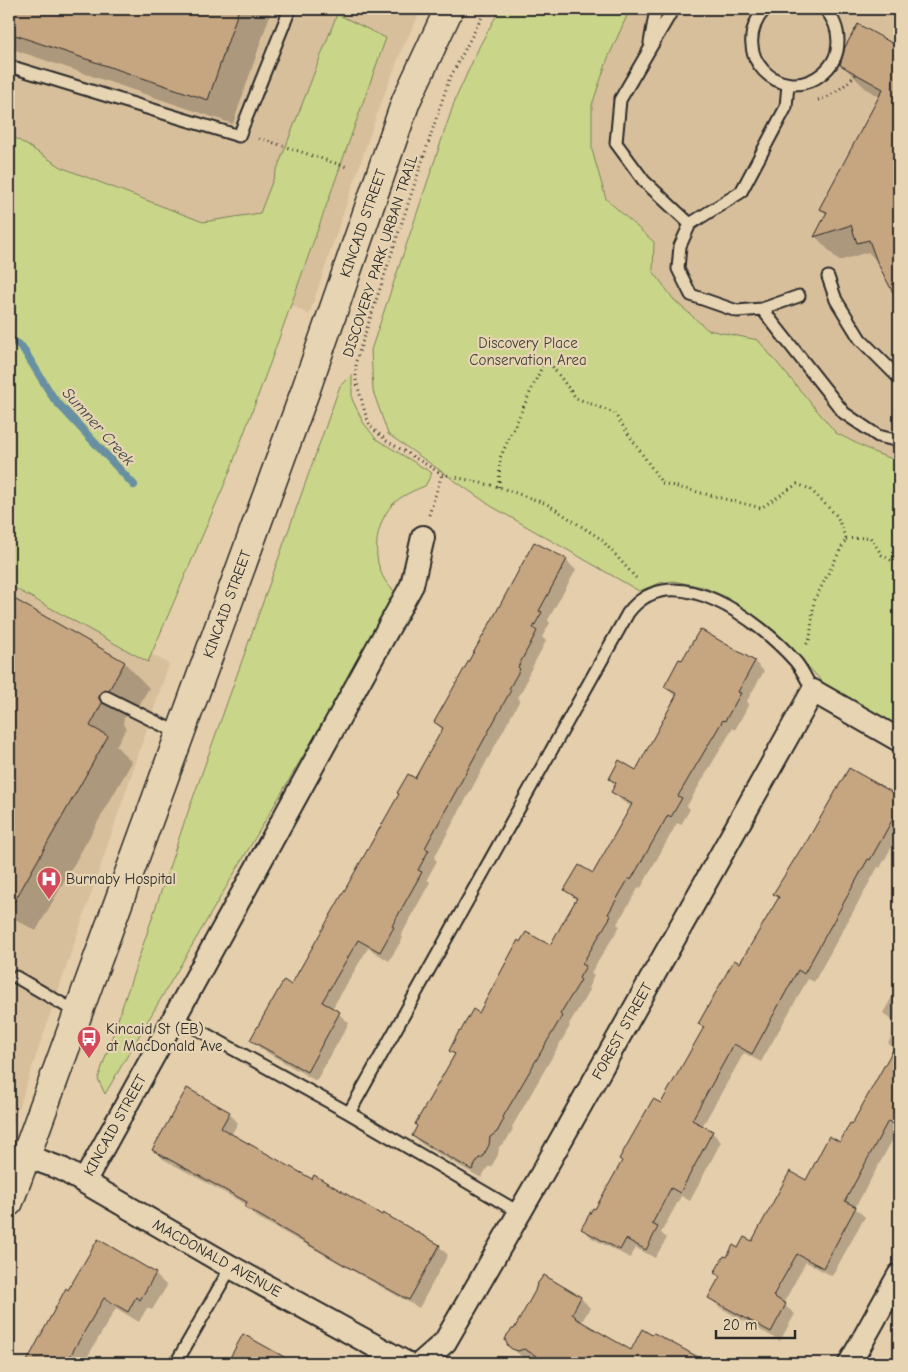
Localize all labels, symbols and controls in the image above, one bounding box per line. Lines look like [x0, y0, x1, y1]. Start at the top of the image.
street label: DISCOVERY PARK URBAN TRAIL [339, 152, 421, 359]
street label: KINCAID STREET [336, 166, 390, 280]
park label: Discovery Place Conservation Area [469, 334, 587, 369]
water label: Sumner Creek [59, 384, 138, 469]
street label: KINCAID STREET [199, 547, 255, 660]
hospital icon: Burnaby Hospital [36, 866, 62, 900]
place label: Burnaby Hospital [66, 870, 176, 888]
street label: FOREST STREET [588, 979, 656, 1083]
place label: Kincaid St (EB) at MacDonald Ave [106, 1020, 223, 1055]
bus stop icon: Kincaid St (EB) at MacDonald Ave [76, 1025, 102, 1059]
street label: KINCAID STREET [80, 1071, 150, 1179]
street label: MACDONALD AVENUE [149, 1215, 285, 1301]
scale bar [716, 1307, 794, 1339]
text: 20 m [723, 1316, 757, 1334]

